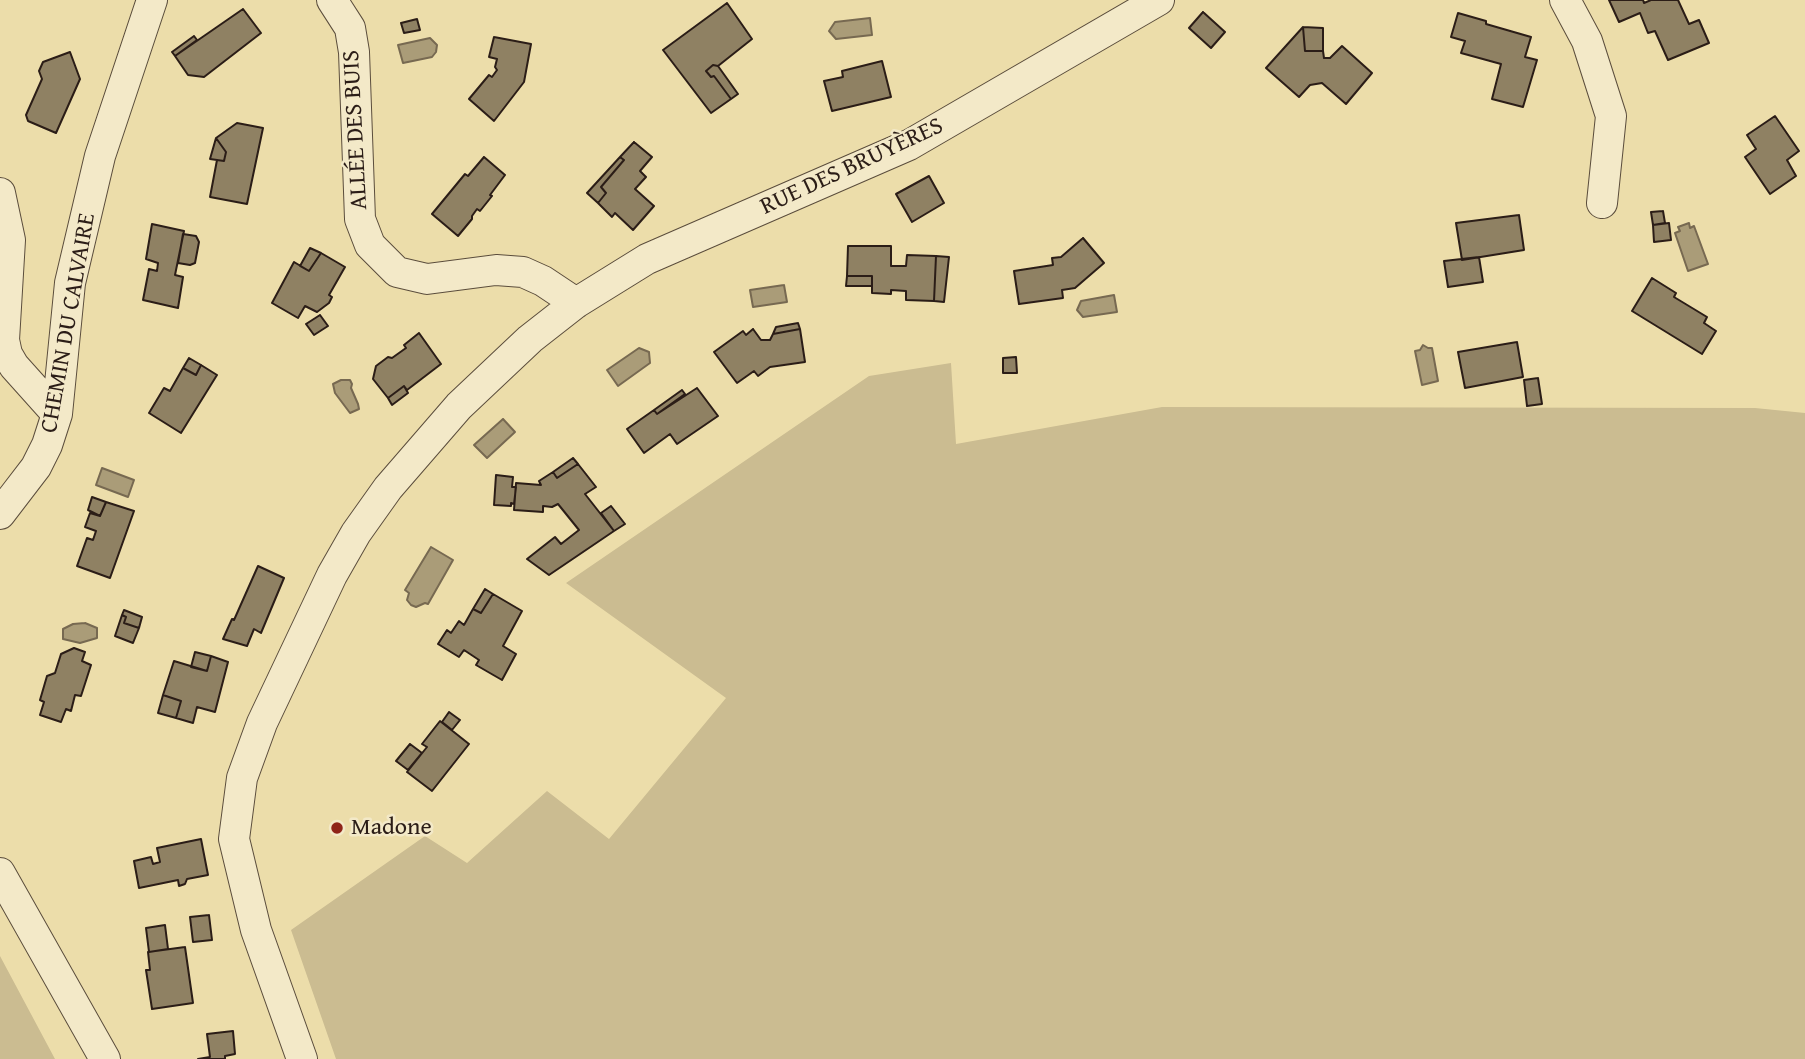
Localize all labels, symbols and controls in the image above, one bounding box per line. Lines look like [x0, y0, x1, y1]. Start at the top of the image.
street label: ALLÉE DES BUIS [337, 49, 375, 211]
street label: RUE DES BRUYÈRES [756, 112, 948, 222]
street label: CHEMIN DU CALVAIRE [35, 211, 103, 435]
place label: Madone [351, 814, 432, 842]
marker: Madone [329, 820, 345, 836]

